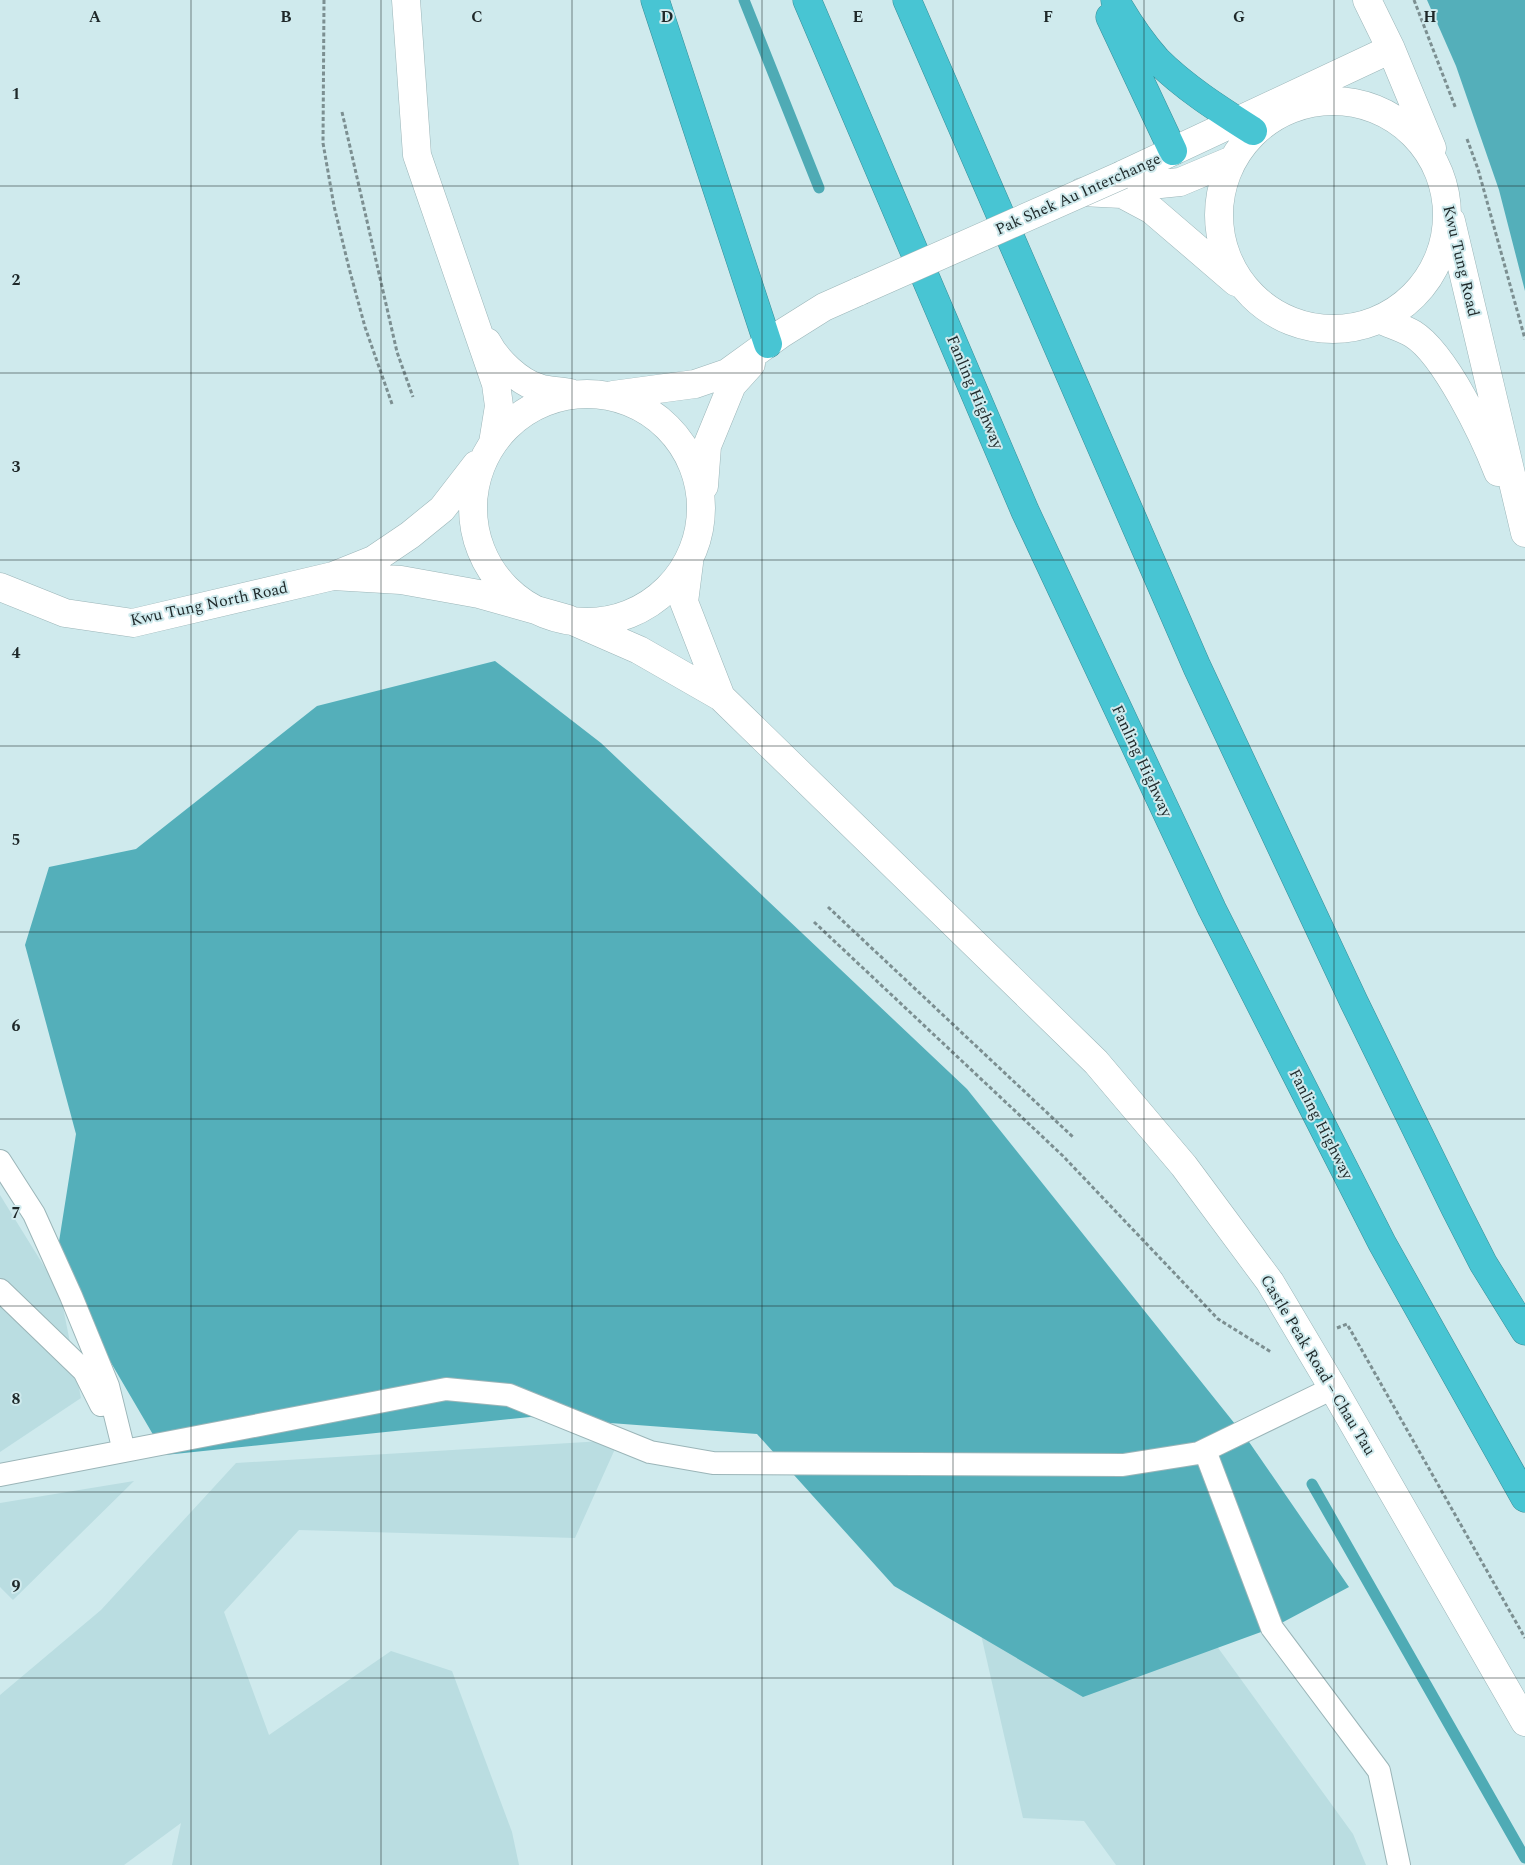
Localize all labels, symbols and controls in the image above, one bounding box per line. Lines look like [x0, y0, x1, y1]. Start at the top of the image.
text: A [89, 5, 102, 29]
text: B [280, 5, 292, 29]
text: C [471, 5, 483, 29]
text: D [661, 5, 674, 29]
text: E [853, 5, 863, 29]
text: F [1043, 5, 1053, 29]
text: G [1233, 5, 1245, 29]
text: H [1423, 5, 1437, 29]
text: 1 [12, 82, 20, 106]
street label: Pak Shek Au Interchange [991, 147, 1165, 241]
street label: Kwu Tung Road [1437, 203, 1486, 319]
text: 2 [12, 268, 21, 292]
street label: Fanling Highway [940, 331, 1010, 454]
text: 3 [12, 455, 21, 479]
street label: Kwu Tung North Road [128, 576, 290, 632]
text: 4 [12, 641, 21, 665]
street label: Fanling Highway [1105, 701, 1179, 822]
text: 5 [12, 828, 20, 852]
text: 6 [12, 1014, 21, 1038]
street label: Fanling Highway [1283, 1064, 1360, 1185]
text: 7 [12, 1201, 21, 1225]
street label: Castle Peak Road – Chau Tau [1254, 1270, 1382, 1460]
text: 8 [12, 1387, 21, 1411]
text: 9 [12, 1574, 21, 1598]

